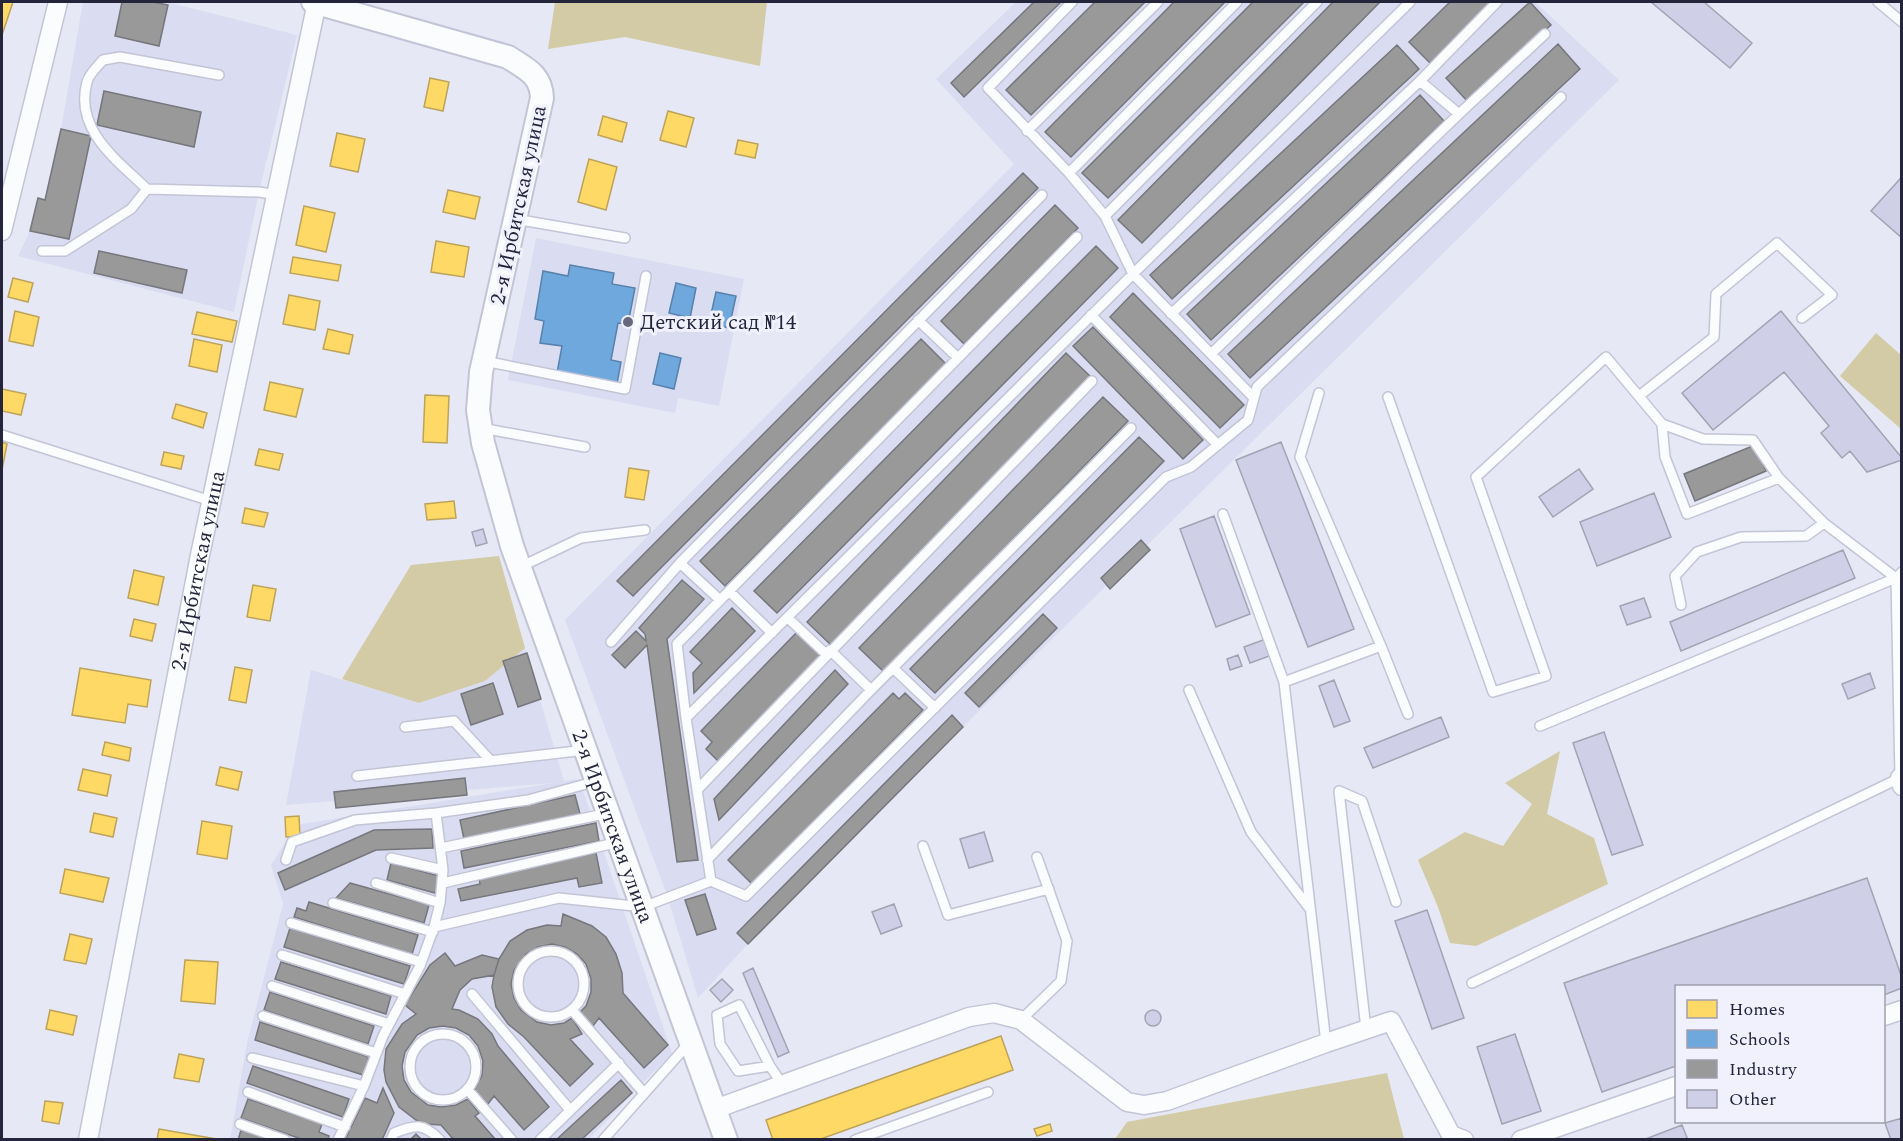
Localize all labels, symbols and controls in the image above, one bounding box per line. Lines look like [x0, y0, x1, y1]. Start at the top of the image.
street label: 2-я Ирбитская улица [482, 102, 556, 308]
place label: Детский сад №14 [640, 307, 797, 339]
marker: Детский сад №14 [621, 315, 635, 329]
street label: 2-я Ирбитская улица [163, 467, 235, 673]
street label: 2-я Ирбитская улица [563, 726, 662, 928]
legend [1675, 985, 1885, 1123]
text: Homes [1729, 996, 1785, 1023]
text: Schools [1729, 1026, 1791, 1053]
text: Industry [1729, 1056, 1798, 1083]
text: Other [1729, 1086, 1776, 1113]

